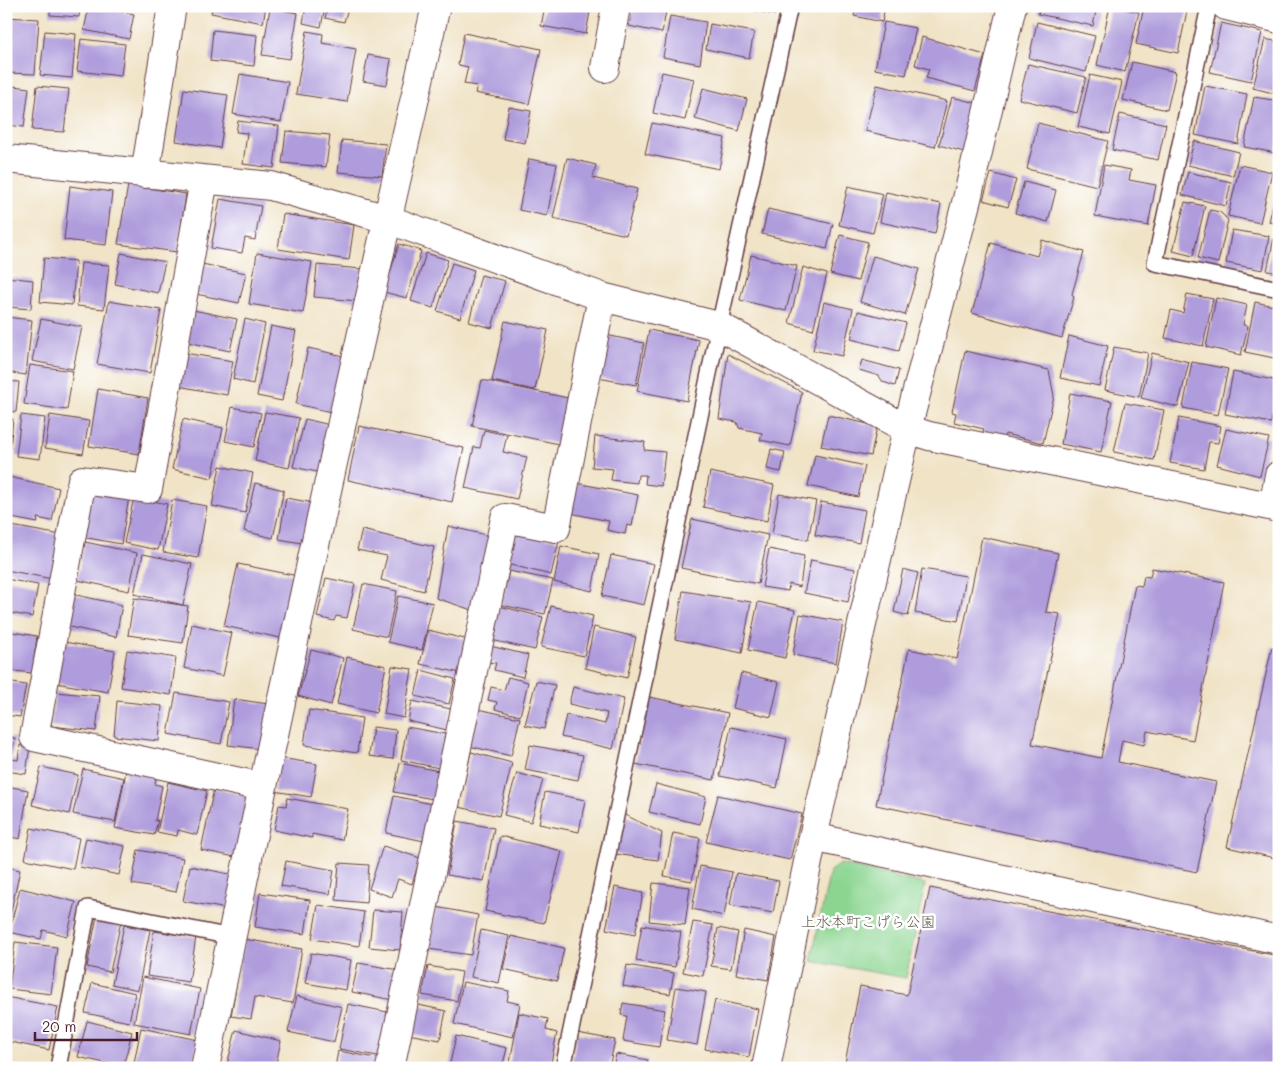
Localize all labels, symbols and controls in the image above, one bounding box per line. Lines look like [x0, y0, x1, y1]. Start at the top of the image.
park label: 上水本町こげら公園 [800, 911, 936, 931]
scale bar [35, 1009, 138, 1041]
text: 20 m [42, 1016, 76, 1036]

